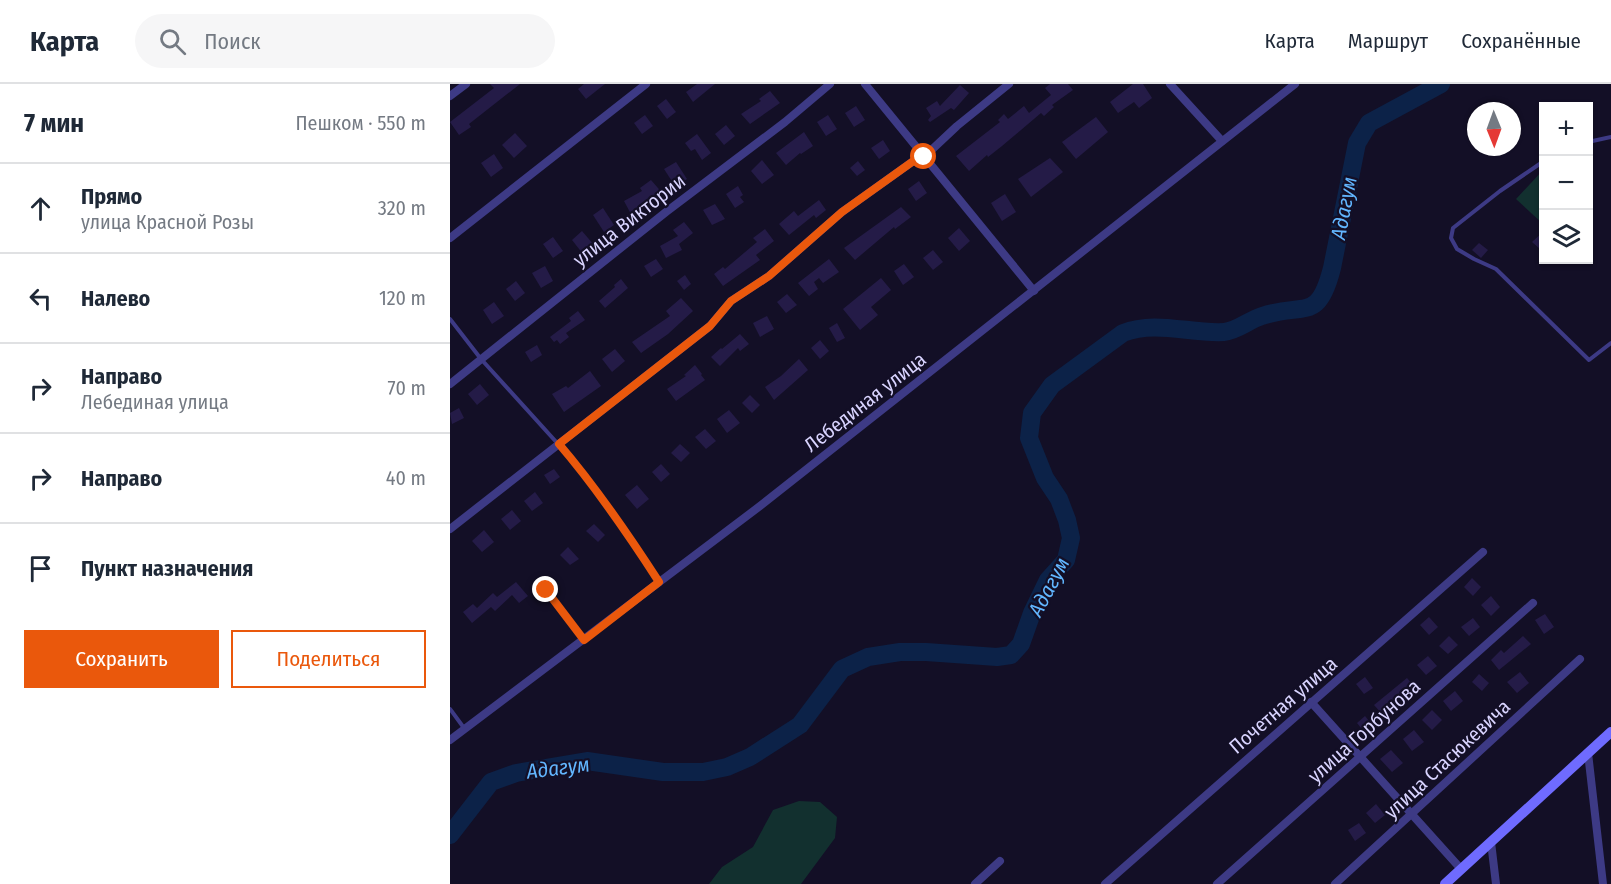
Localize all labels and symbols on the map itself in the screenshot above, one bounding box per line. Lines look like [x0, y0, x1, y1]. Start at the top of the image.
north arrow [1467, 102, 1521, 156]
route start [910, 143, 936, 169]
street label: улица Виктории [568, 169, 690, 271]
water label: Адагум [1325, 174, 1363, 243]
street label: Лебединая улица [799, 347, 931, 457]
water label: Адагум [1022, 553, 1075, 622]
route end [532, 576, 558, 602]
street label: Почетная улица [1224, 652, 1342, 758]
street label: улица Горбунова [1303, 674, 1425, 788]
street label: улица Стасюкевича [1379, 694, 1515, 824]
water label: Адагум [524, 751, 591, 785]

